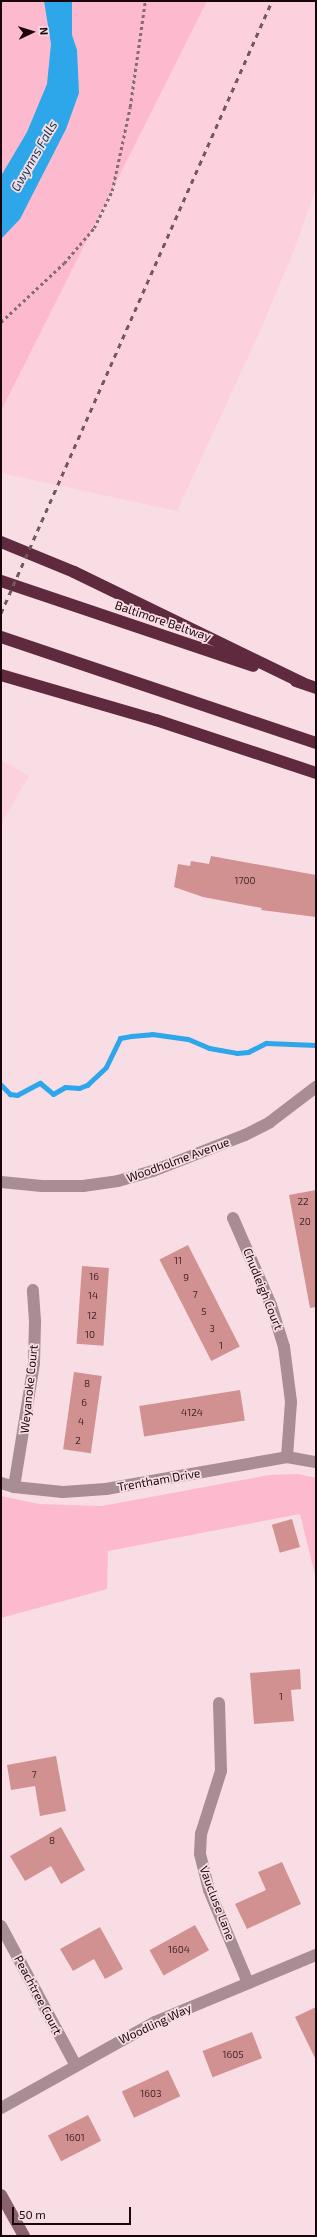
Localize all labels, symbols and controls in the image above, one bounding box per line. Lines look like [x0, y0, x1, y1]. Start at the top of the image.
north arrow [12, 12, 52, 52]
text: N [38, 27, 51, 36]
water label: Gwynns Falls [7, 118, 61, 194]
street label: Baltimore Beltway [113, 598, 213, 644]
house number: 1700 [234, 875, 256, 887]
street label: Woodholme Avenue [124, 1135, 232, 1185]
house number: 22 [297, 1196, 309, 1208]
house number: 20 [299, 1216, 311, 1228]
street label: Chudleigh Court [240, 1246, 286, 1332]
house number: 11 [174, 1255, 182, 1267]
house number: 16 [89, 1271, 99, 1283]
house number: 9 [183, 1272, 189, 1284]
house number: 7 [192, 1289, 198, 1301]
house number: 14 [88, 1290, 98, 1302]
house number: 5 [201, 1306, 207, 1318]
house number: 12 [87, 1310, 97, 1322]
house number: 3 [209, 1323, 215, 1335]
house number: 10 [85, 1329, 95, 1341]
house number: 1 [219, 1340, 223, 1352]
street label: Weyanoke Court [17, 1344, 41, 1434]
house number: 8 [84, 1378, 90, 1390]
house number: 6 [81, 1397, 87, 1409]
house number: 4124 [181, 1407, 203, 1419]
house number: 4 [78, 1416, 84, 1428]
house number: 2 [75, 1435, 81, 1447]
street label: Trentham Drive [117, 1466, 201, 1494]
house number: 1 [279, 1691, 283, 1703]
house number: 7 [31, 1769, 37, 1781]
house number: 8 [49, 1835, 55, 1847]
street label: Vaucluse Lane [196, 1864, 238, 1942]
house number: 1604 [168, 1944, 190, 1956]
street label: Peachtree Court [11, 1953, 65, 2037]
street label: Woodling Way [116, 2001, 194, 2047]
house number: 1605 [222, 2049, 244, 2061]
house number: 1603 [140, 2088, 162, 2100]
house number: 1601 [65, 2132, 85, 2144]
scale bar [14, 2199, 133, 2225]
text: 50 m [19, 2207, 46, 2221]

